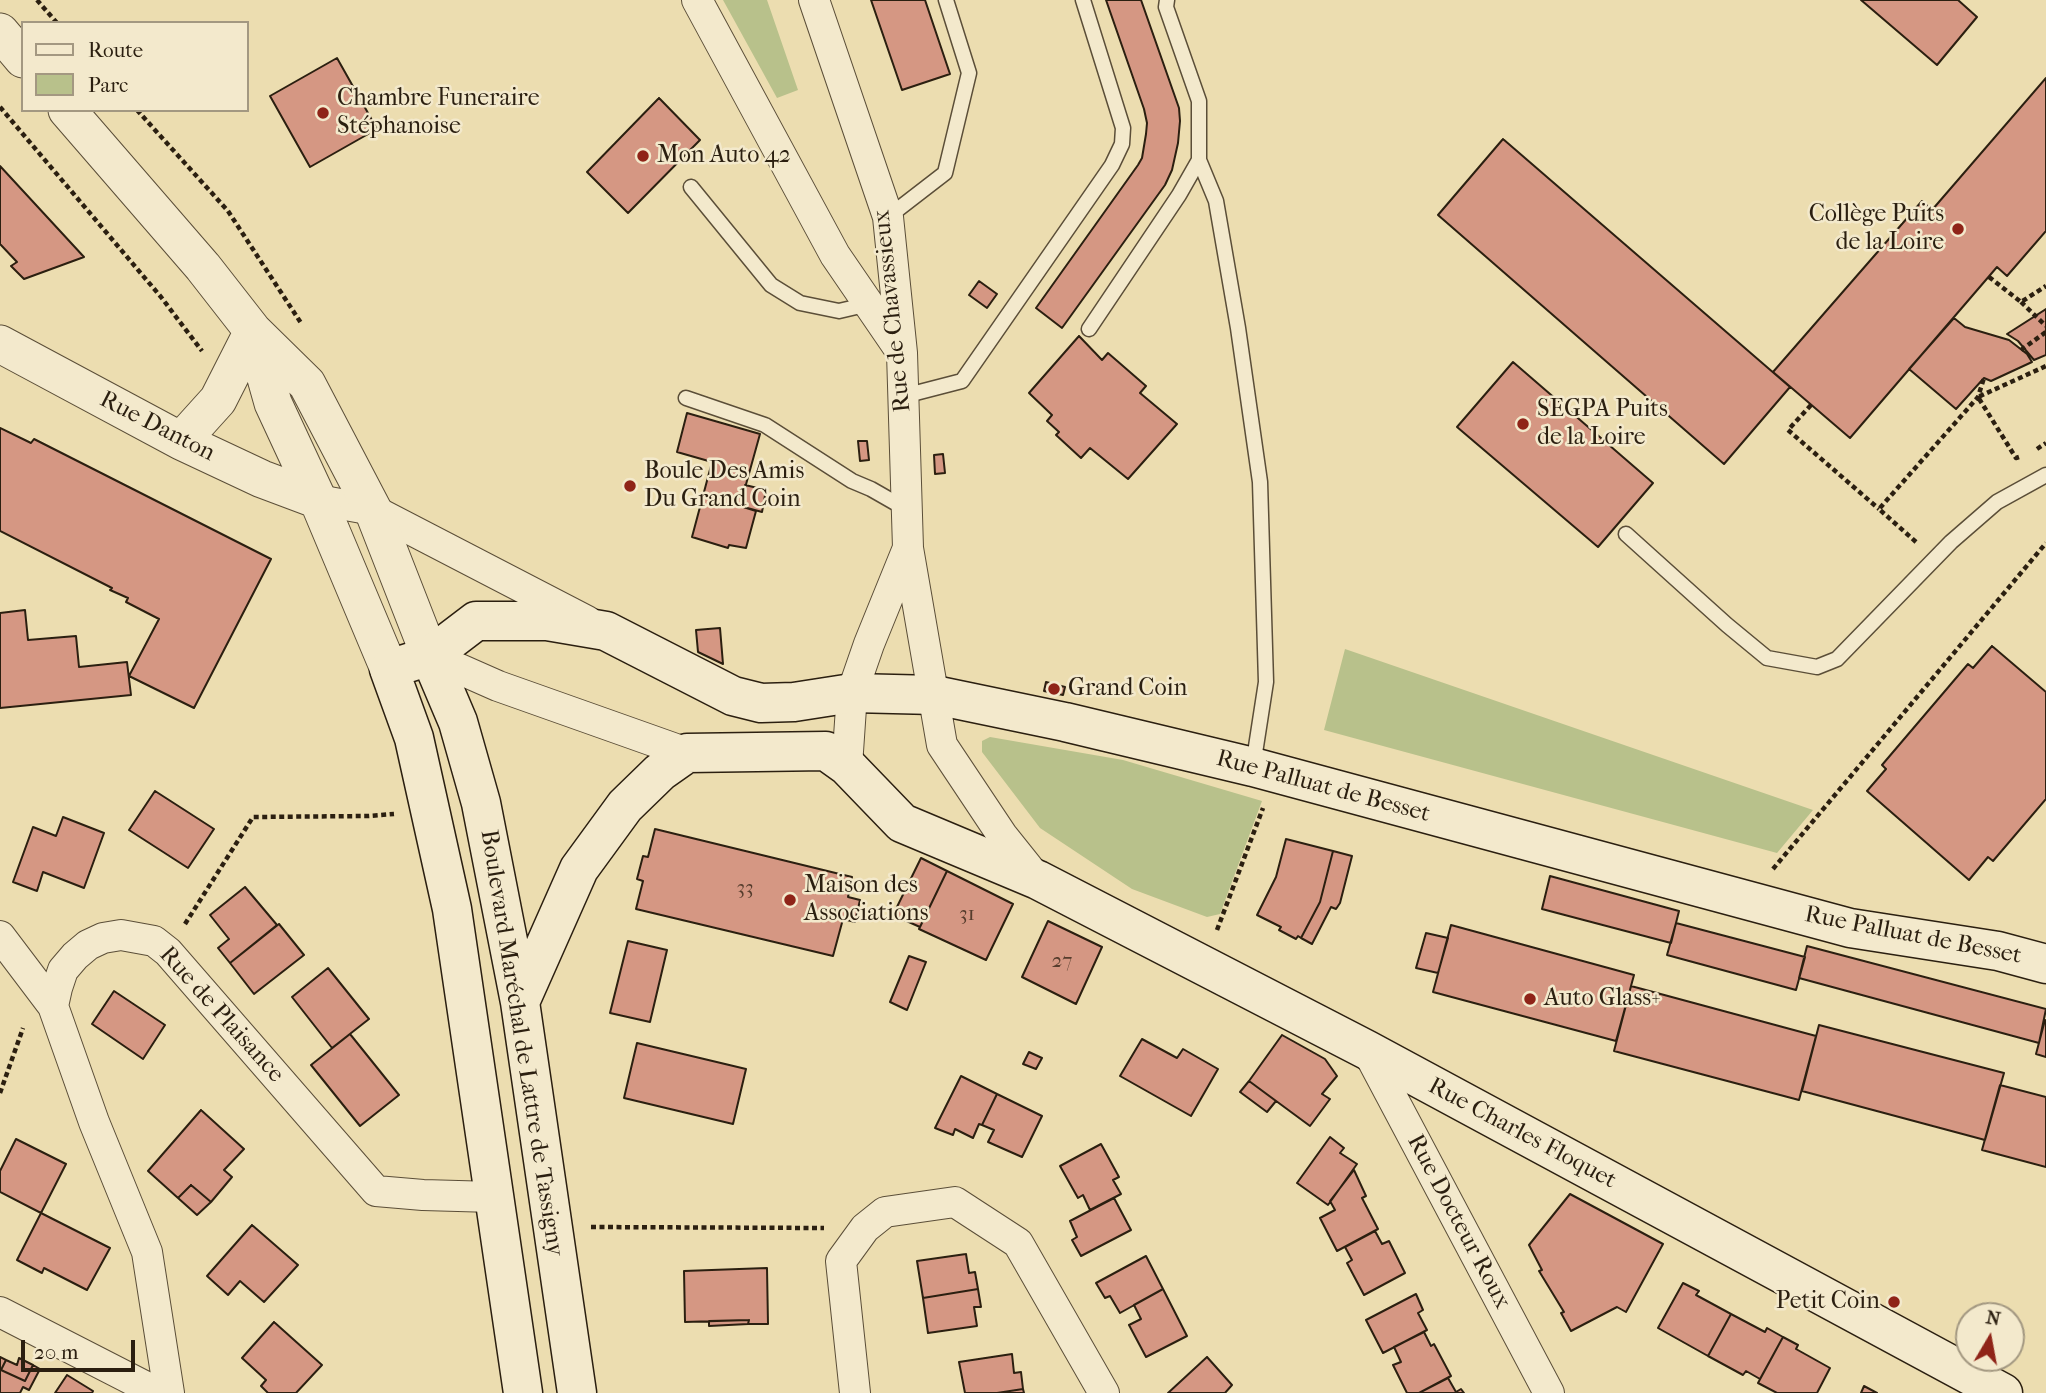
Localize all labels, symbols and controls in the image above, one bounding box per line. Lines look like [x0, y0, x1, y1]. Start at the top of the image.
legend [21, 21, 248, 112]
text: Route [88, 38, 143, 62]
text: Parc [88, 73, 128, 97]
place label: Chambre Funeraire Stéphanoise [337, 85, 540, 141]
marker: Chambre Funeraire Stéphanoise [315, 105, 331, 121]
place label: Mon Auto 42 [657, 142, 791, 170]
marker: Mon Auto 42 [635, 148, 651, 164]
place label: Collège Puits de la Loire [1809, 201, 1944, 257]
street label: Rue de Chavassieux [868, 208, 918, 414]
marker: Collège Puits de la Loire [1950, 221, 1966, 237]
street label: Rue Danton [95, 386, 219, 468]
place label: SEGPA Puits de la Loire [1537, 396, 1668, 452]
marker: SEGPA Puits de la Loire [1515, 416, 1531, 432]
place label: Boule Des Amis Du Grand Coin [644, 458, 804, 514]
marker: Boule Des Amis Du Grand Coin [622, 478, 638, 494]
place label: Grand Coin [1068, 675, 1188, 703]
marker: Grand Coin [1046, 681, 1062, 697]
street label: Rue Palluat de Besset [1213, 745, 1433, 829]
street label: Boulevard Maréchal de Lattre de Tassigny [473, 828, 569, 1258]
place label: Maison des Associations [804, 872, 928, 928]
house number: 33 [736, 876, 754, 902]
marker: Maison des Associations [782, 892, 798, 908]
street label: Rue Palluat de Besset [1802, 901, 2024, 971]
house number: 31 [959, 902, 975, 928]
street label: Rue de Plaisance [152, 941, 290, 1089]
house number: 27 [1052, 949, 1072, 975]
place label: Auto Glass+ [1544, 985, 1661, 1013]
marker: Auto Glass+ [1522, 991, 1538, 1007]
street label: Rue Charles Floquet [1423, 1072, 1621, 1196]
street label: Rue Docteur Roux [1400, 1130, 1516, 1314]
place label: Petit Coin [1776, 1288, 1880, 1316]
marker: Petit Coin [1886, 1294, 1902, 1310]
north arrow [1955, 1302, 2025, 1372]
text: N [1984, 1306, 2002, 1330]
scale bar [24, 1326, 138, 1370]
text: 20 m [34, 1340, 78, 1364]

